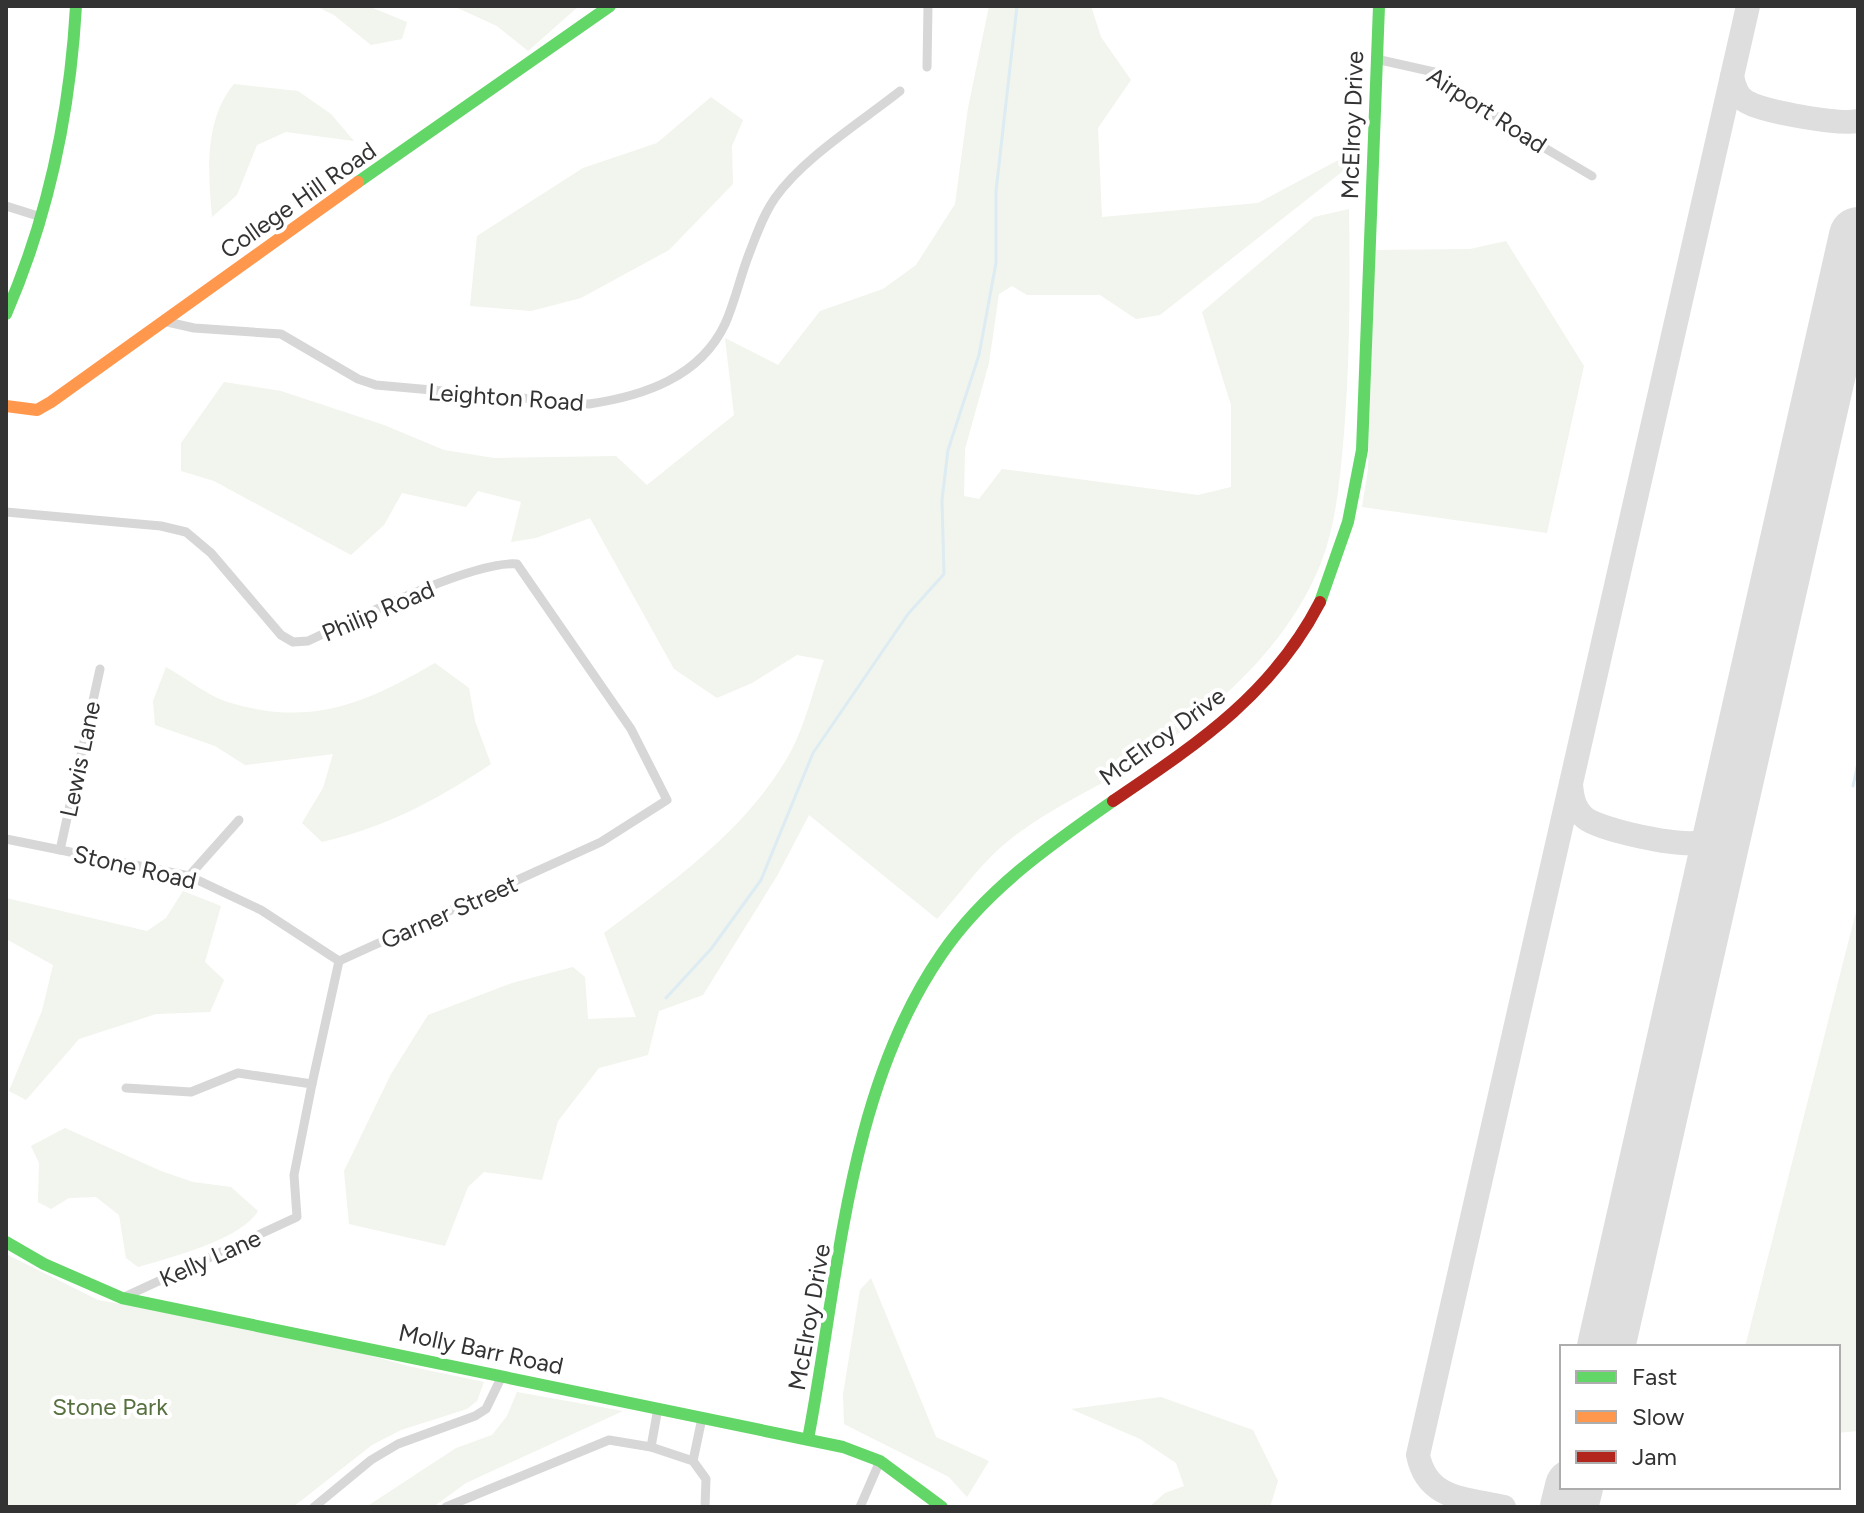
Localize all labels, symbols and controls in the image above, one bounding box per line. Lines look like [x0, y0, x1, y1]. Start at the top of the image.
street label: McElroy Drive [1335, 50, 1369, 200]
street label: Airport Road [1422, 61, 1552, 159]
street label: College Hill Road [215, 136, 381, 264]
street label: Leighton Road [427, 377, 585, 417]
street label: Philip Road [318, 574, 438, 648]
street label: McElroy Drive [1093, 681, 1231, 791]
street label: Lewis Lane [54, 698, 106, 820]
street label: Stone Road [71, 839, 199, 895]
street label: Garner Street [376, 869, 522, 955]
street label: Kelly Lane [155, 1223, 265, 1293]
street label: McElroy Drive [782, 1241, 836, 1393]
street label: Molly Barr Road [396, 1317, 566, 1381]
legend [1560, 1345, 1840, 1489]
text: Fast [1632, 1362, 1677, 1391]
park label: Stone Park [52, 1392, 168, 1421]
text: Slow [1632, 1402, 1685, 1431]
text: Jam [1632, 1442, 1677, 1471]

